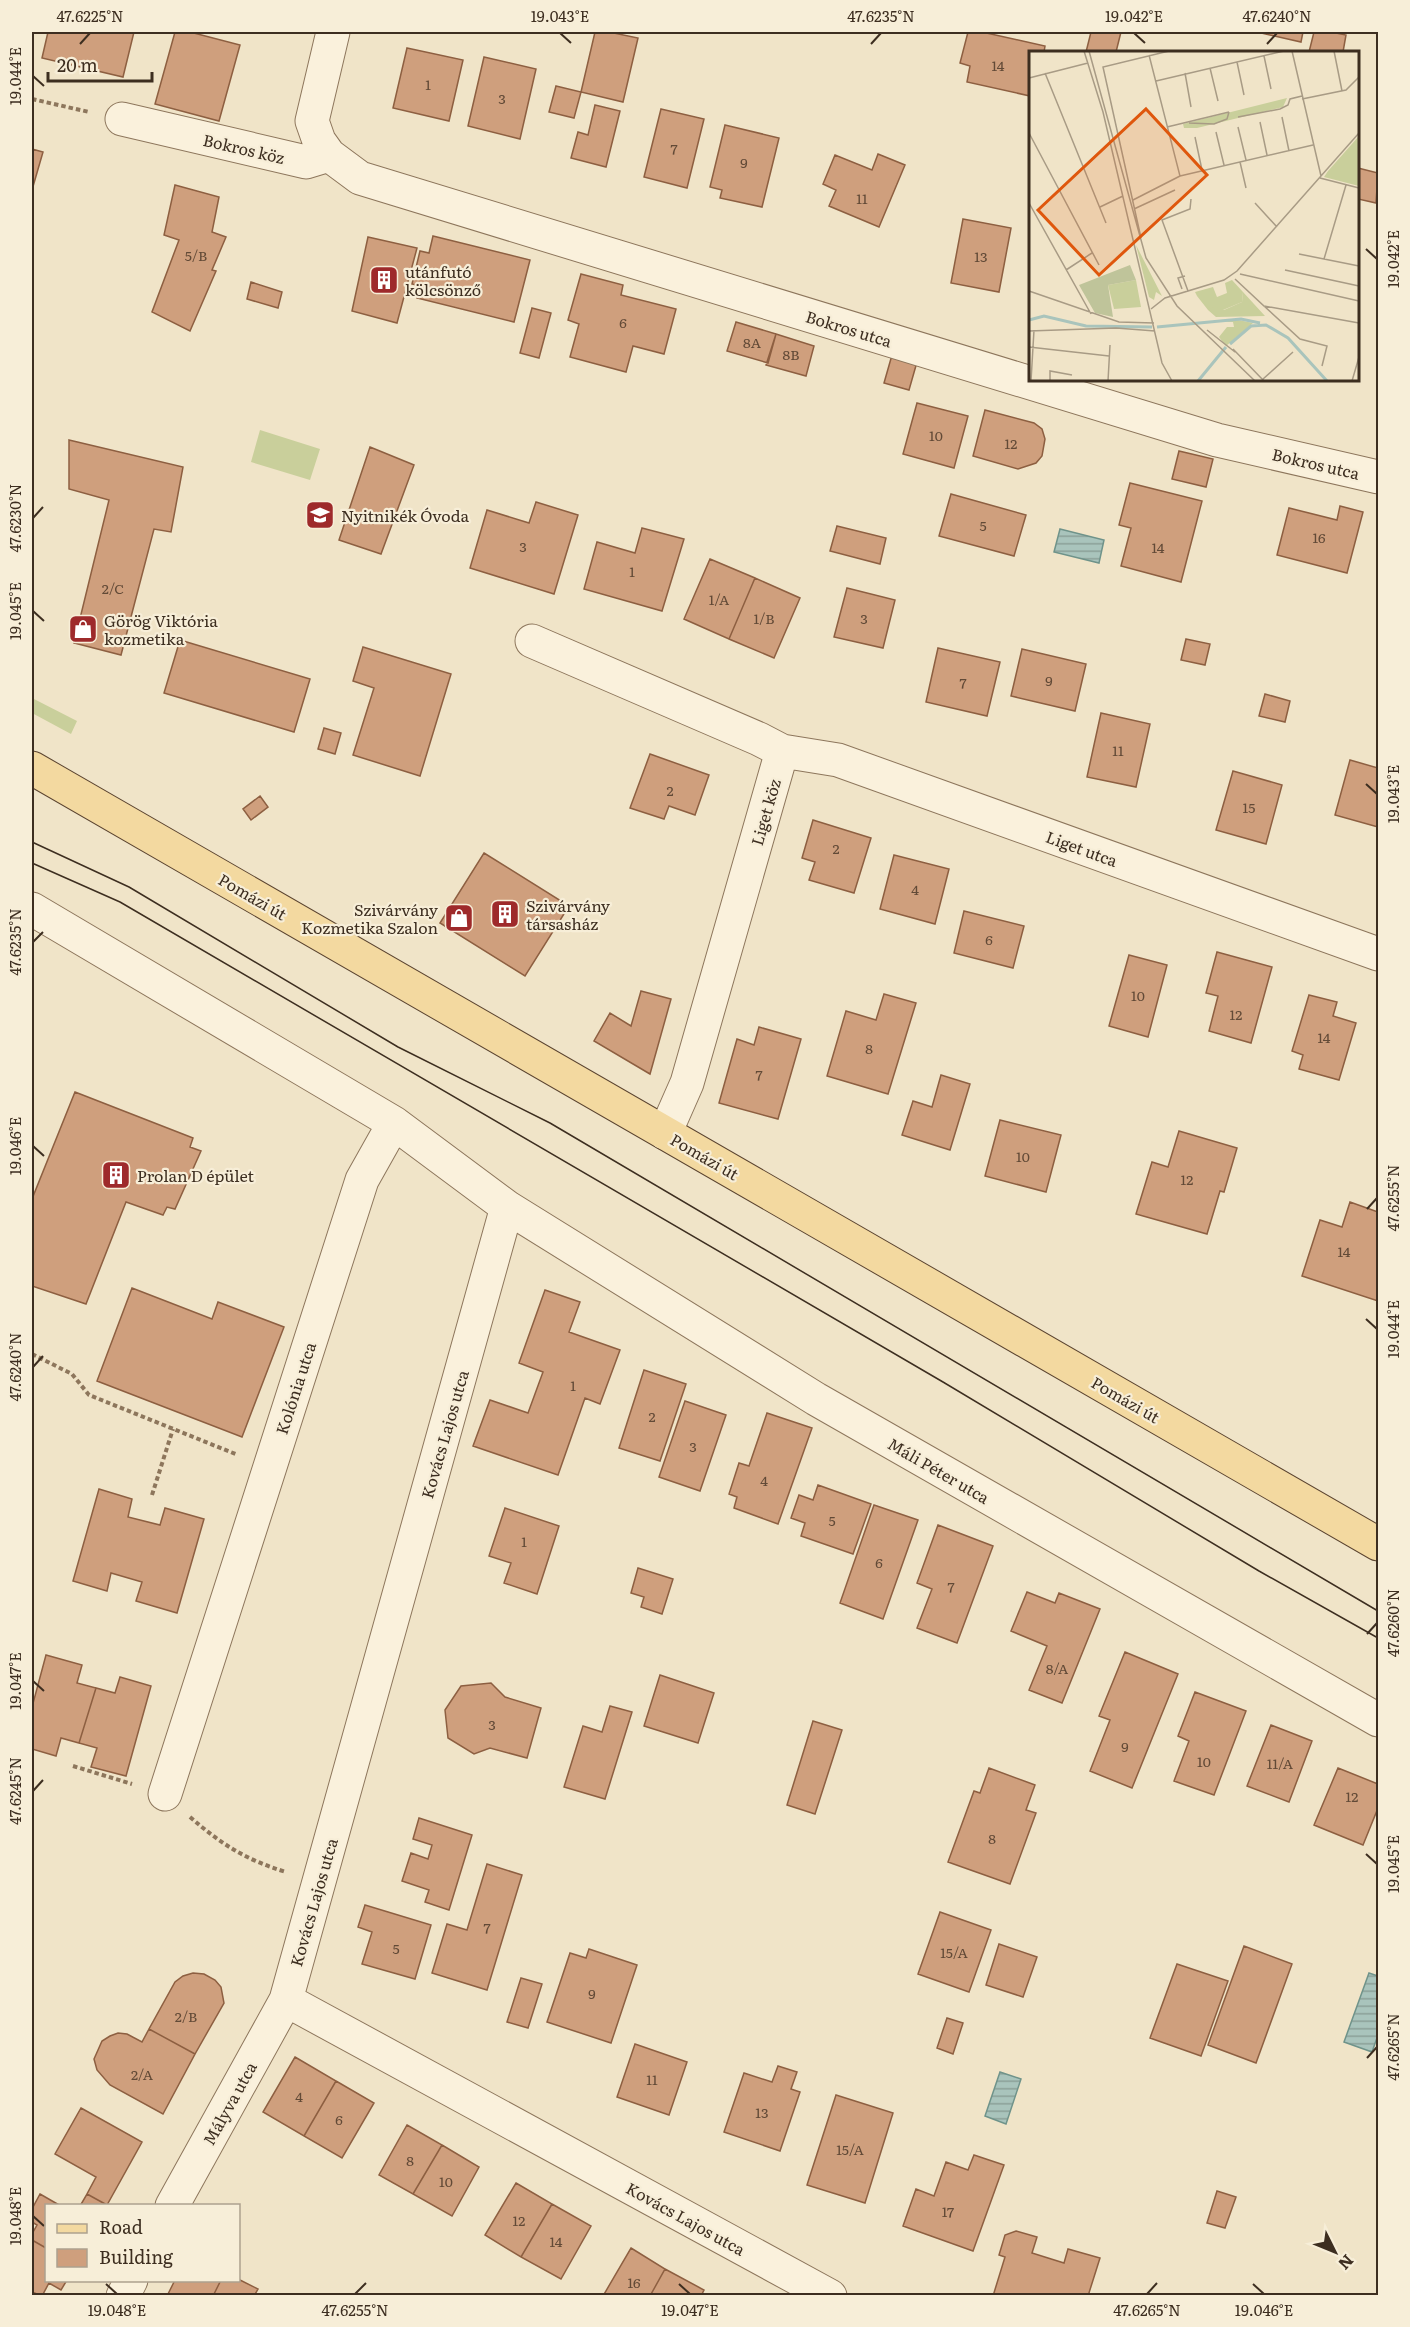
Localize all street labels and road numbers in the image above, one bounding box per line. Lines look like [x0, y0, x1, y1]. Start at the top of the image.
street label: Bokros köz [201, 127, 287, 169]
street label: Bokros utca [803, 304, 895, 353]
street label: Bokros utca [1270, 441, 1362, 485]
street label: Liget köz [744, 776, 786, 848]
street label: Liget utca [1043, 824, 1121, 872]
street label: Pomázi út [214, 867, 292, 926]
street label: Pomázi út [666, 1127, 744, 1186]
street label: Kolónia utca [269, 1338, 321, 1437]
street label: Kovács Lajos utca [414, 1367, 474, 1501]
street label: Pomázi út [1087, 1370, 1165, 1429]
street label: Máli Péter utca [884, 1431, 995, 1509]
street label: Kovács Lajos utca [283, 1835, 343, 1969]
street label: Mályva utca [196, 2057, 262, 2149]
street label: Kovács Lajos utca [622, 2175, 750, 2261]

